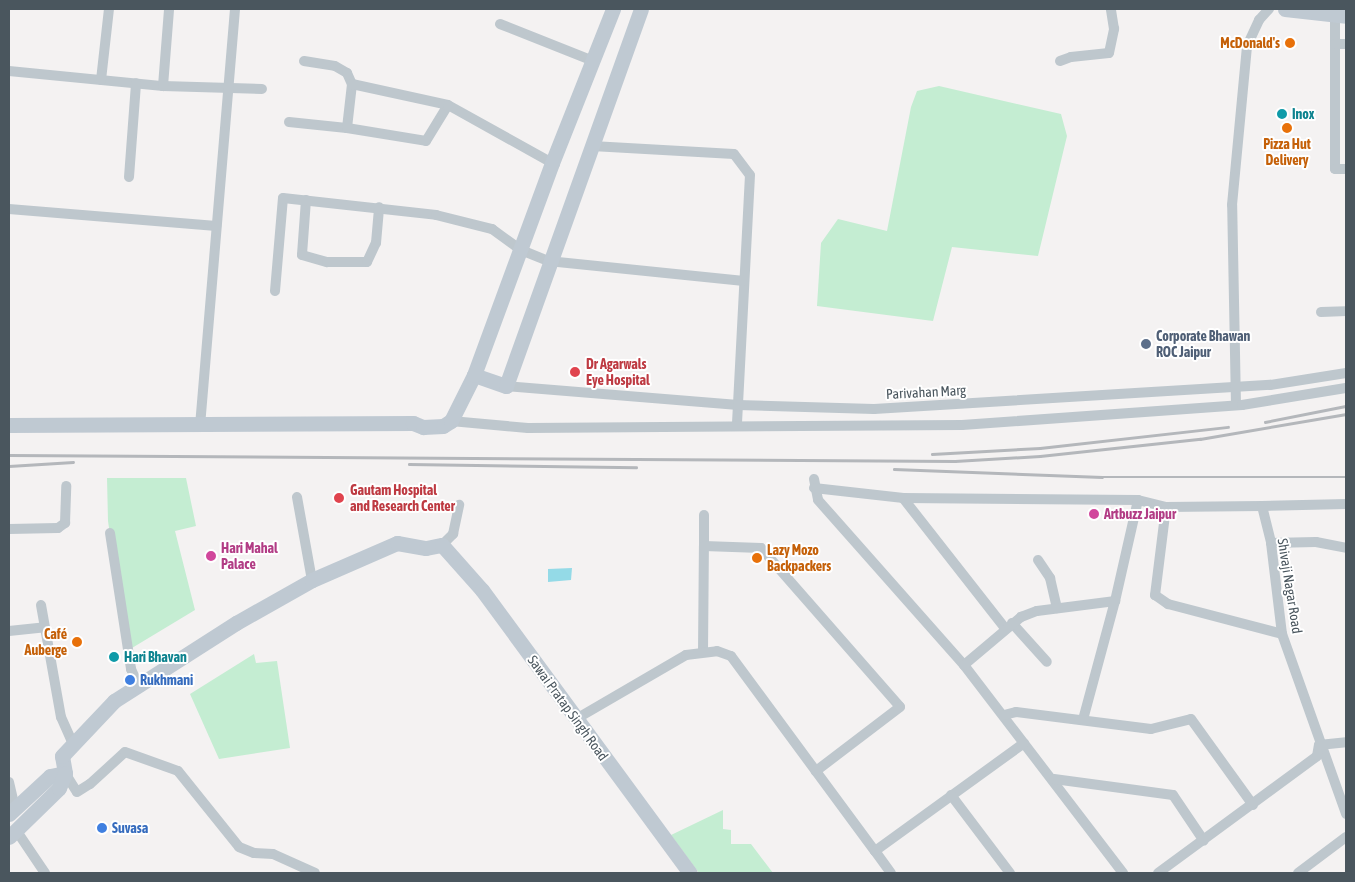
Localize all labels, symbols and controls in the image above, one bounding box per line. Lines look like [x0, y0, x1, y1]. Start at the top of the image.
place label: McDonald's [1220, 35, 1280, 51]
marker: McDonald's [1284, 37, 1296, 49]
place label: Inox [1292, 106, 1314, 122]
marker: Inox [1276, 108, 1288, 120]
marker: Pizza Hut Delivery [1281, 122, 1293, 134]
place label: Pizza Hut Delivery [1263, 136, 1311, 168]
place label: Corporate Bhawan ROC Jaipur [1156, 328, 1250, 361]
marker: Corporate Bhawan ROC Jaipur [1140, 338, 1152, 350]
place label: Dr Agarwals Eye Hospital [586, 356, 650, 388]
marker: Dr Agarwals Eye Hospital [568, 365, 582, 379]
street label: Parivahan Marg [886, 382, 966, 402]
place label: Gautam Hospital and Research Center [350, 482, 455, 514]
marker: Gautam Hospital and Research Center [332, 491, 346, 505]
place label: Artbuzz Jaipur [1104, 506, 1176, 522]
marker: Artbuzz Jaipur [1088, 508, 1100, 520]
street label: Shivaji Nagar Road [1274, 537, 1306, 635]
place label: Hari Mahal Palace [221, 540, 278, 572]
place label: Lazy Mozo Backpackers [767, 542, 831, 574]
marker: Hari Mahal Palace [205, 550, 217, 562]
marker: Lazy Mozo Backpackers [751, 552, 763, 564]
place label: Café Auberge [25, 626, 67, 658]
marker: Café Auberge [71, 636, 83, 648]
place label: Hari Bhavan [124, 649, 187, 665]
marker: Hari Bhavan [108, 651, 120, 663]
street label: Sawai Pratap Singh Road [524, 652, 612, 764]
place label: Rukhmani [140, 672, 193, 688]
marker: Rukhmani [124, 674, 136, 686]
place label: Suvasa [112, 820, 148, 836]
marker: Suvasa [96, 822, 108, 834]

